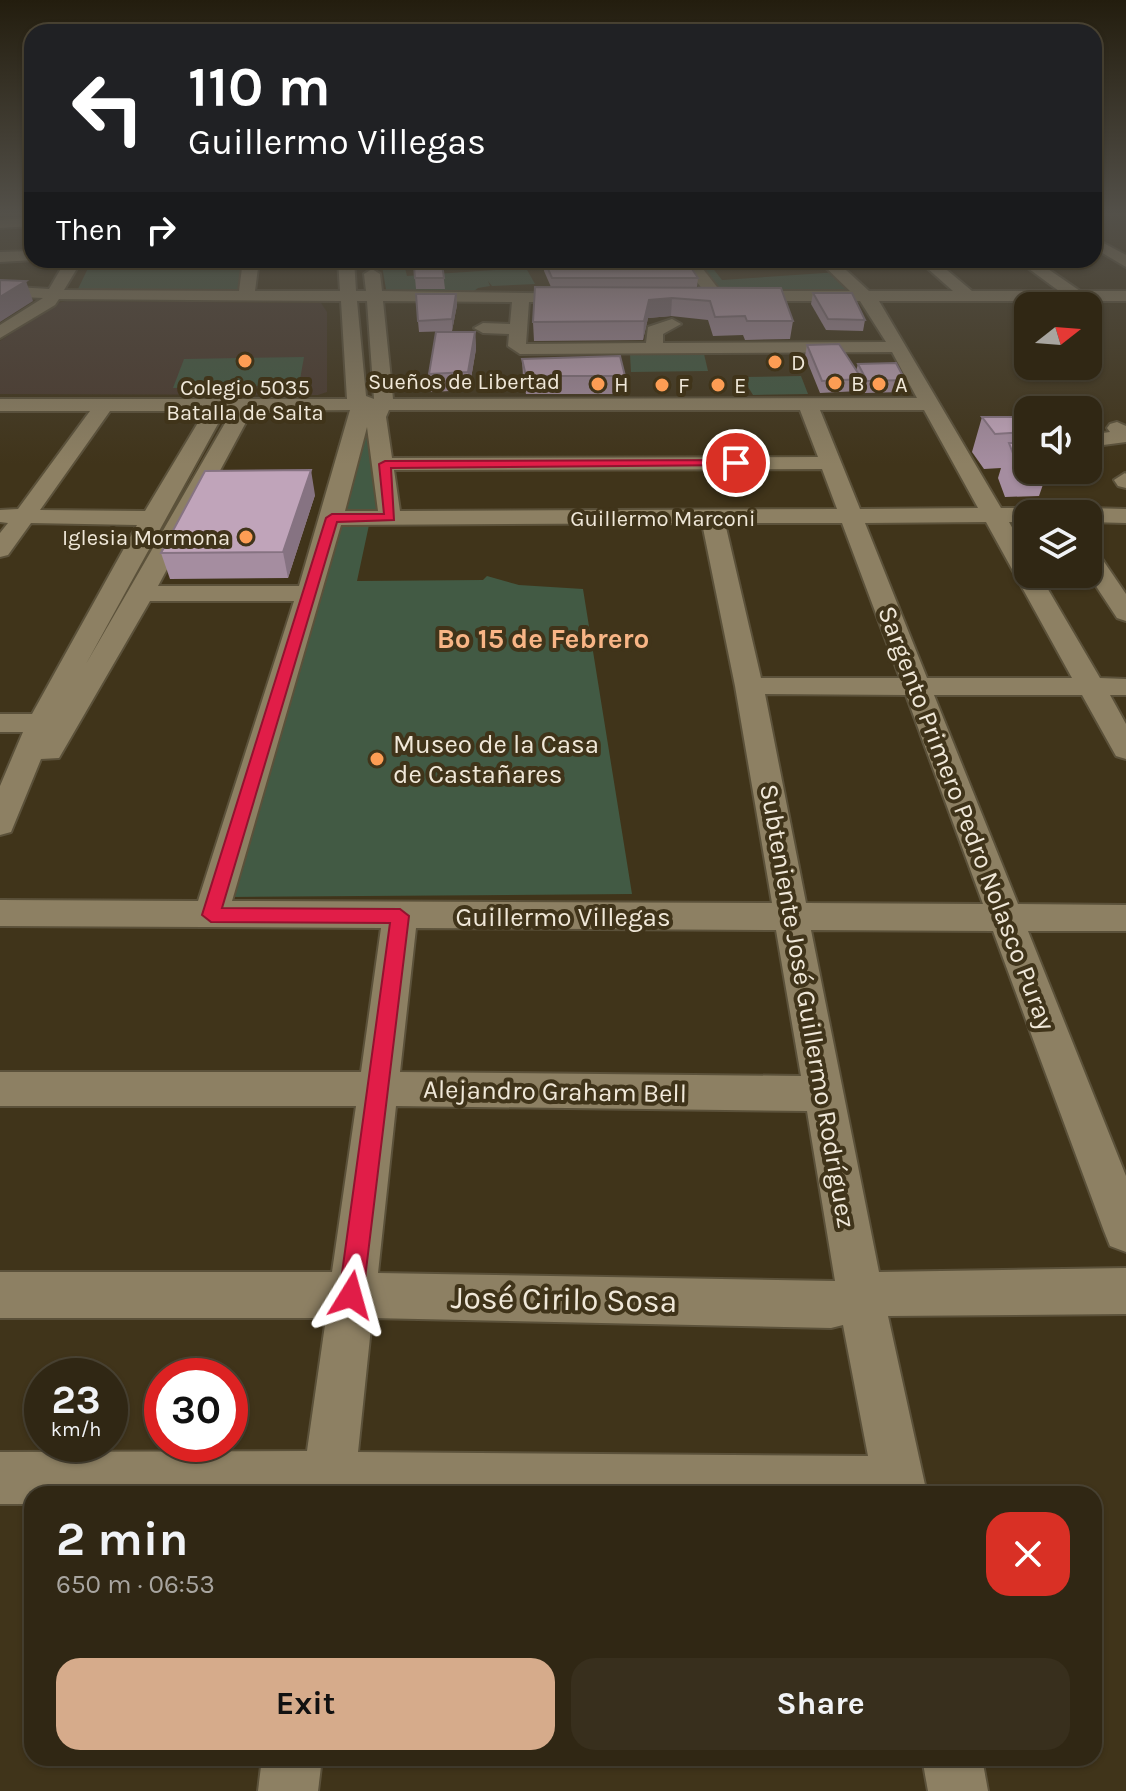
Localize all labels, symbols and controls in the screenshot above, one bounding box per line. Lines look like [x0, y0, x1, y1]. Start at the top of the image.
text: 110 m [188, 54, 331, 119]
icon: left [56, 56, 160, 160]
text: Guillermo Villegas [188, 121, 486, 163]
icon: right [139, 208, 183, 252]
text: Then [56, 212, 123, 248]
north arrow [1014, 292, 1102, 380]
map controls [1014, 292, 1102, 588]
place label: D [791, 350, 806, 376]
marker: Colegio 5035 Batalla de Salta [236, 352, 254, 370]
marker: D [766, 353, 784, 371]
street label: Sueños de Libertad [368, 369, 560, 395]
place label: B [851, 371, 865, 397]
place label: H [614, 372, 629, 398]
place label: A [895, 372, 908, 398]
place label: F [678, 373, 690, 399]
place label: E [734, 373, 746, 399]
marker: B [826, 374, 844, 392]
place label: Colegio 5035 Batalla de Salta [166, 375, 324, 426]
marker: H [589, 375, 607, 393]
marker: A [870, 375, 888, 393]
marker: F [653, 376, 671, 394]
marker: E [709, 376, 727, 394]
button: sound [1014, 396, 1102, 484]
pin [702, 429, 770, 497]
icon: arrive [714, 441, 758, 485]
button: layers [1014, 500, 1102, 588]
street label: Guillermo Marconi [570, 506, 756, 532]
place label: Iglesia Mormona [62, 525, 230, 551]
marker: Iglesia Mormona [237, 528, 255, 546]
street label: Sargento Primero Pedro Nolasco Puray [871, 602, 1062, 1035]
district label: Bº 15 de Febrero [437, 622, 649, 655]
place label: Museo de la Casa de Castañares [393, 729, 599, 790]
marker: Museo de la Casa de Castañares [368, 750, 386, 768]
street label: Subteniente José Guillermo Rodríguez [753, 781, 862, 1231]
street label: Guillermo Villegas [455, 902, 671, 933]
street label: Alejandro Graham Bell [423, 1074, 687, 1109]
position arrow [309, 1253, 393, 1337]
street label: José Cirilo Sosa [450, 1279, 678, 1320]
speed limit sign: 30 [144, 1358, 248, 1462]
text: 23 [51, 1376, 101, 1423]
text: km/h [51, 1418, 101, 1441]
text: 2 min [56, 1511, 188, 1567]
button: close [986, 1512, 1070, 1596]
text: 650 m · 06:53 [56, 1569, 215, 1600]
button: Exit [56, 1658, 555, 1750]
button: Share [571, 1658, 1070, 1750]

